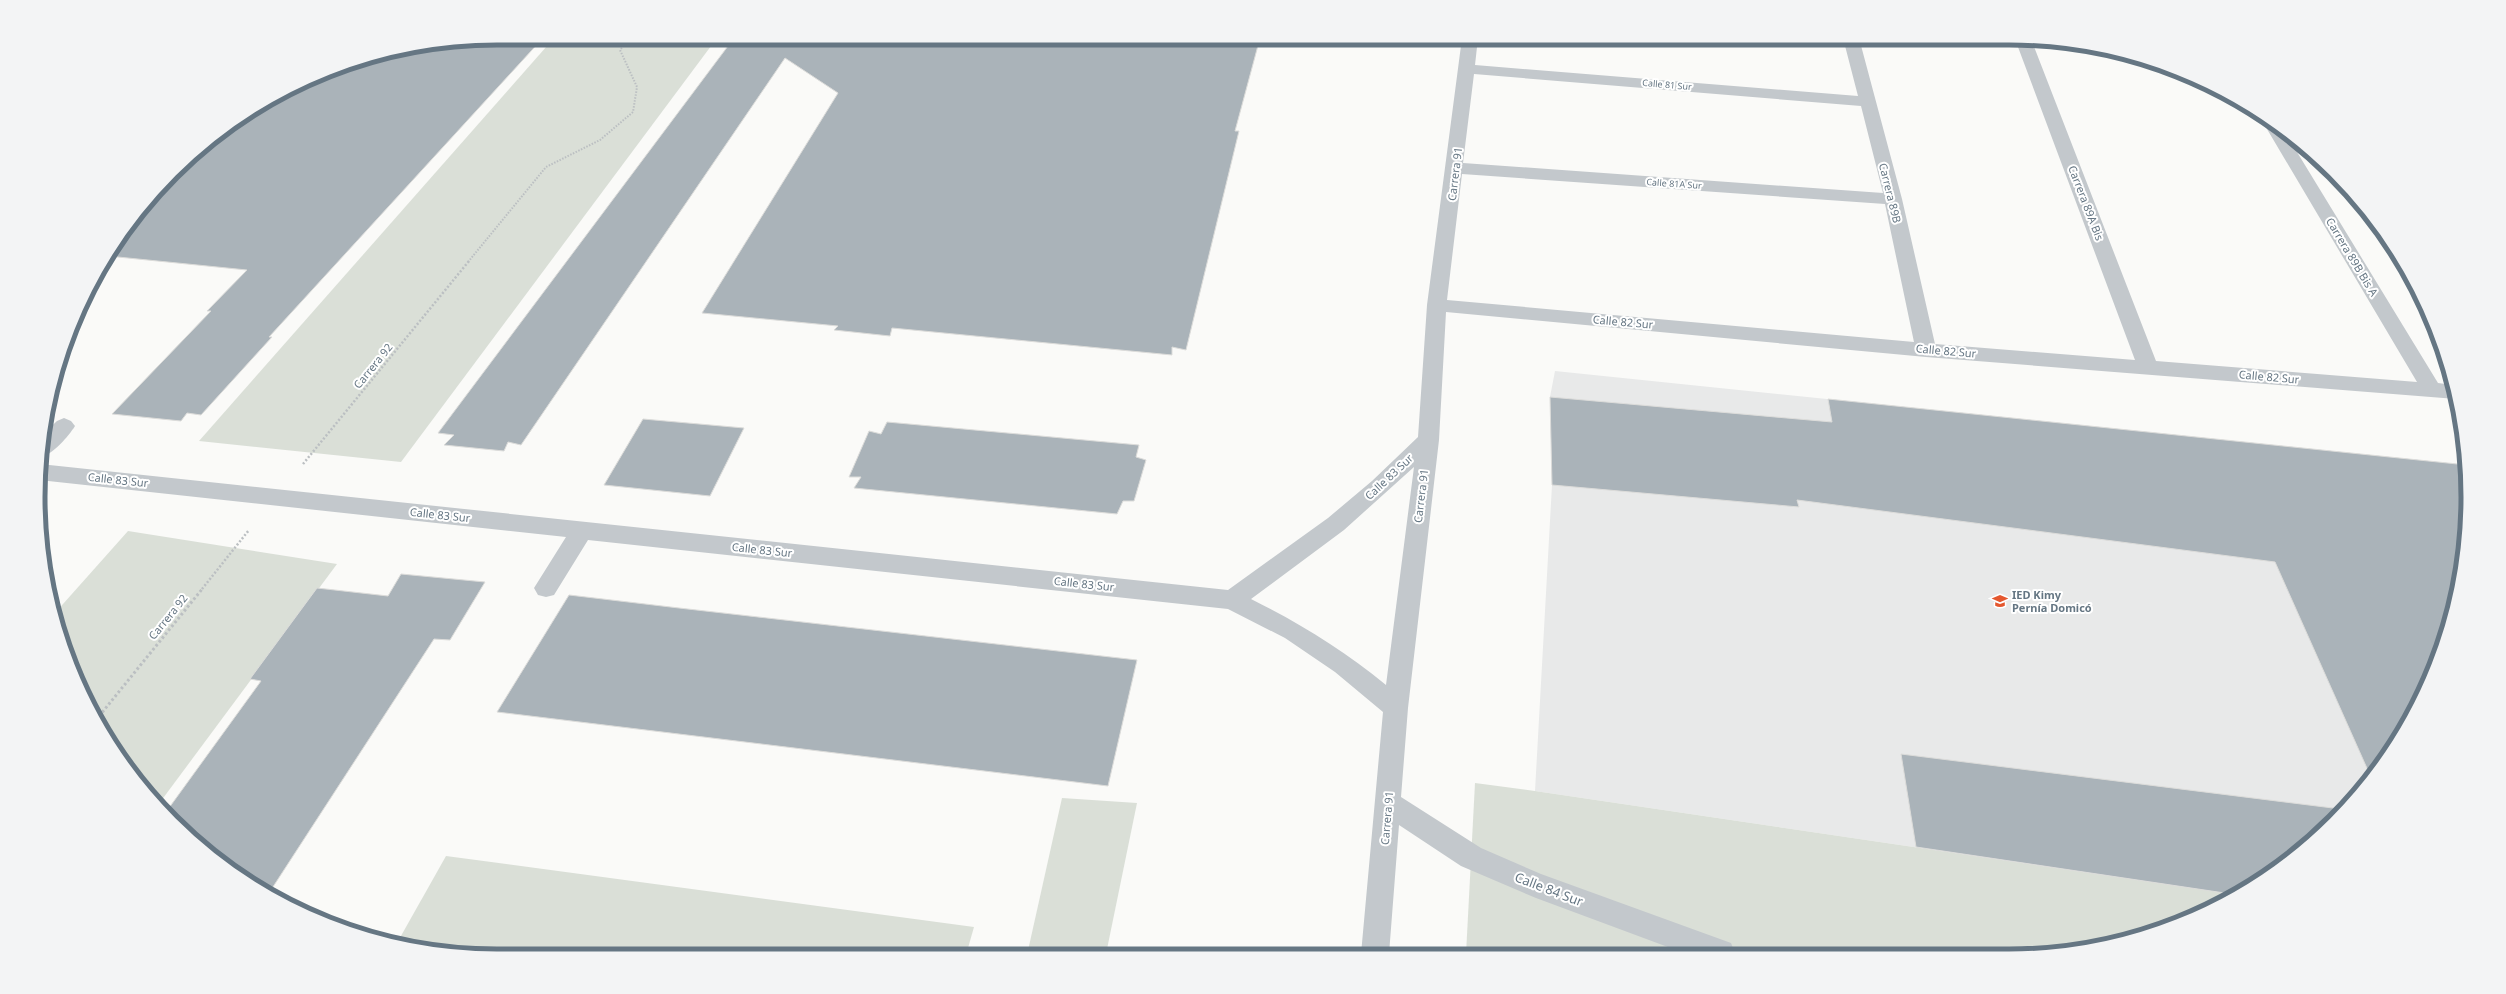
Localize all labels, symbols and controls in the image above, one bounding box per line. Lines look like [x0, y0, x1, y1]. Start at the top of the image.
street label: Calle 81 Sur [1642, 76, 1693, 93]
street label: Carrera 91 [1444, 146, 1465, 202]
street label: Carrera 89B [1876, 161, 1905, 224]
street label: Carrera 89A Bis [2065, 163, 2108, 243]
street label: Calle 81A Sur [1646, 175, 1702, 192]
street label: Carrera 89B Bis A [2323, 215, 2382, 300]
street label: Calle 82 Sur [1592, 311, 1654, 332]
street label: Carrera 92 [350, 340, 395, 391]
street label: Calle 82 Sur [1915, 340, 1977, 361]
street label: Calle 82 Sur [2238, 366, 2300, 387]
street label: Calle 83 Sur [1361, 450, 1416, 503]
street label: Carrera 91 [1410, 468, 1431, 524]
street label: Calle 83 Sur [87, 469, 149, 490]
street label: Calle 83 Sur [409, 504, 471, 525]
street label: Calle 83 Sur [731, 539, 793, 560]
street label: Calle 83 Sur [1053, 573, 1115, 594]
place label: IED Kimy Pernía Domicó [2012, 587, 2092, 615]
street label: Carrera 92 [145, 591, 190, 642]
school or university icon: IED Kimy Pernía Domicó [1991, 592, 2009, 610]
street label: Carrera 91 [1377, 790, 1396, 846]
street label: Calle 84 Sur [1512, 868, 1586, 910]

